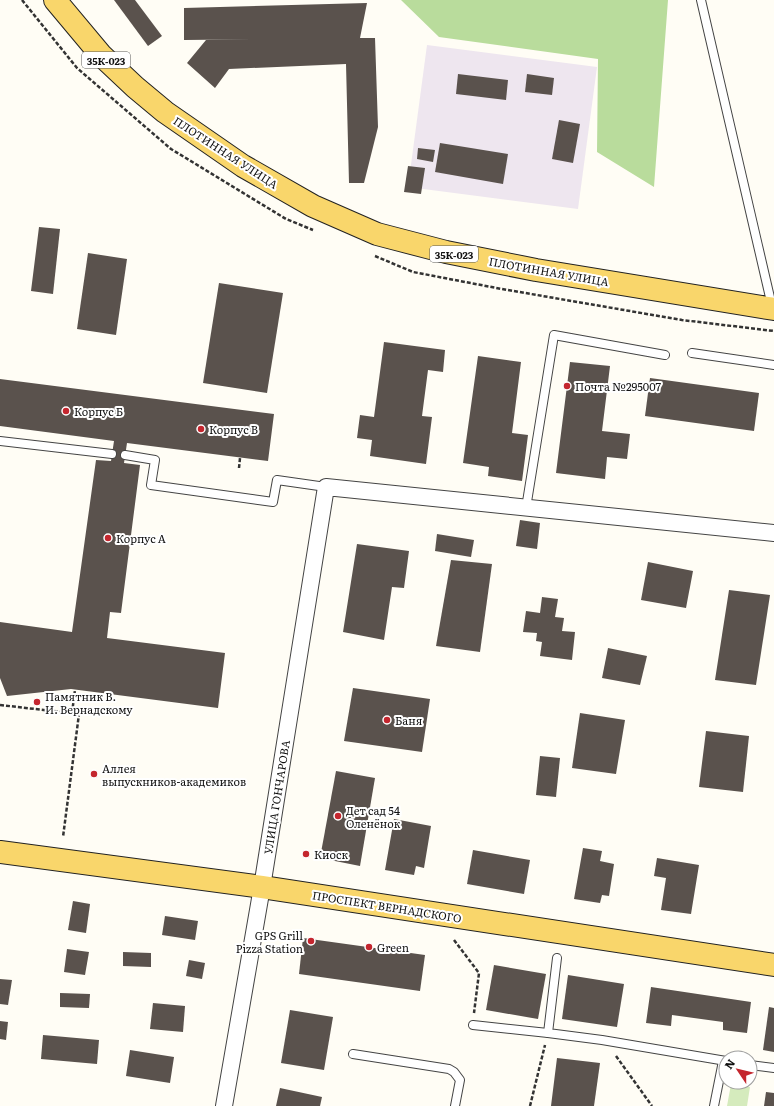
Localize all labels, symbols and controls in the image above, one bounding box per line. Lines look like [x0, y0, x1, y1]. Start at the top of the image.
road number: 35К-023 [82, 52, 130, 68]
street label: ПЛОТИННАЯ УЛИЦА [171, 112, 281, 192]
road number: 35К-023 [430, 246, 478, 262]
street label: ПЛОТИННАЯ УЛИЦА [488, 253, 610, 289]
place label: Почта №295007 [575, 378, 662, 394]
marker: Почта №295007 [562, 381, 572, 391]
place label: Корпус Б [74, 403, 123, 419]
marker: Корпус Б [61, 406, 71, 416]
place label: Корпус В [209, 421, 258, 437]
marker: Корпус В [196, 424, 206, 434]
place label: Корпус А [116, 530, 166, 546]
marker: Корпус А [103, 533, 113, 543]
place label: Памятник В. И. Вернадскому [45, 688, 133, 717]
marker: Памятник В. И. Вернадскому [32, 697, 42, 707]
place label: Баня [395, 712, 423, 728]
marker: Баня [382, 715, 392, 725]
street label: УЛИЦА ГОНЧАРОВА [259, 739, 293, 855]
place label: Аллея выпускников-академиков [102, 760, 246, 789]
marker: Аллея выпускников-академиков [89, 769, 99, 779]
place label: Дет сад 54 Оленёнок [346, 802, 401, 831]
marker: Дет сад 54 Оленёнок [333, 811, 343, 821]
place label: Киоск [314, 846, 348, 862]
marker: Киоск [301, 849, 311, 859]
street label: ПРОСПЕКТ ВЕРНАДСКОГО [311, 886, 463, 926]
place label: GPS Grill Pizza Station [236, 927, 303, 956]
marker: GPS Grill Pizza Station [306, 936, 316, 946]
place label: Green [377, 939, 409, 955]
marker: Green [364, 942, 374, 952]
north arrow [718, 1050, 758, 1090]
text: N [720, 1055, 738, 1072]

